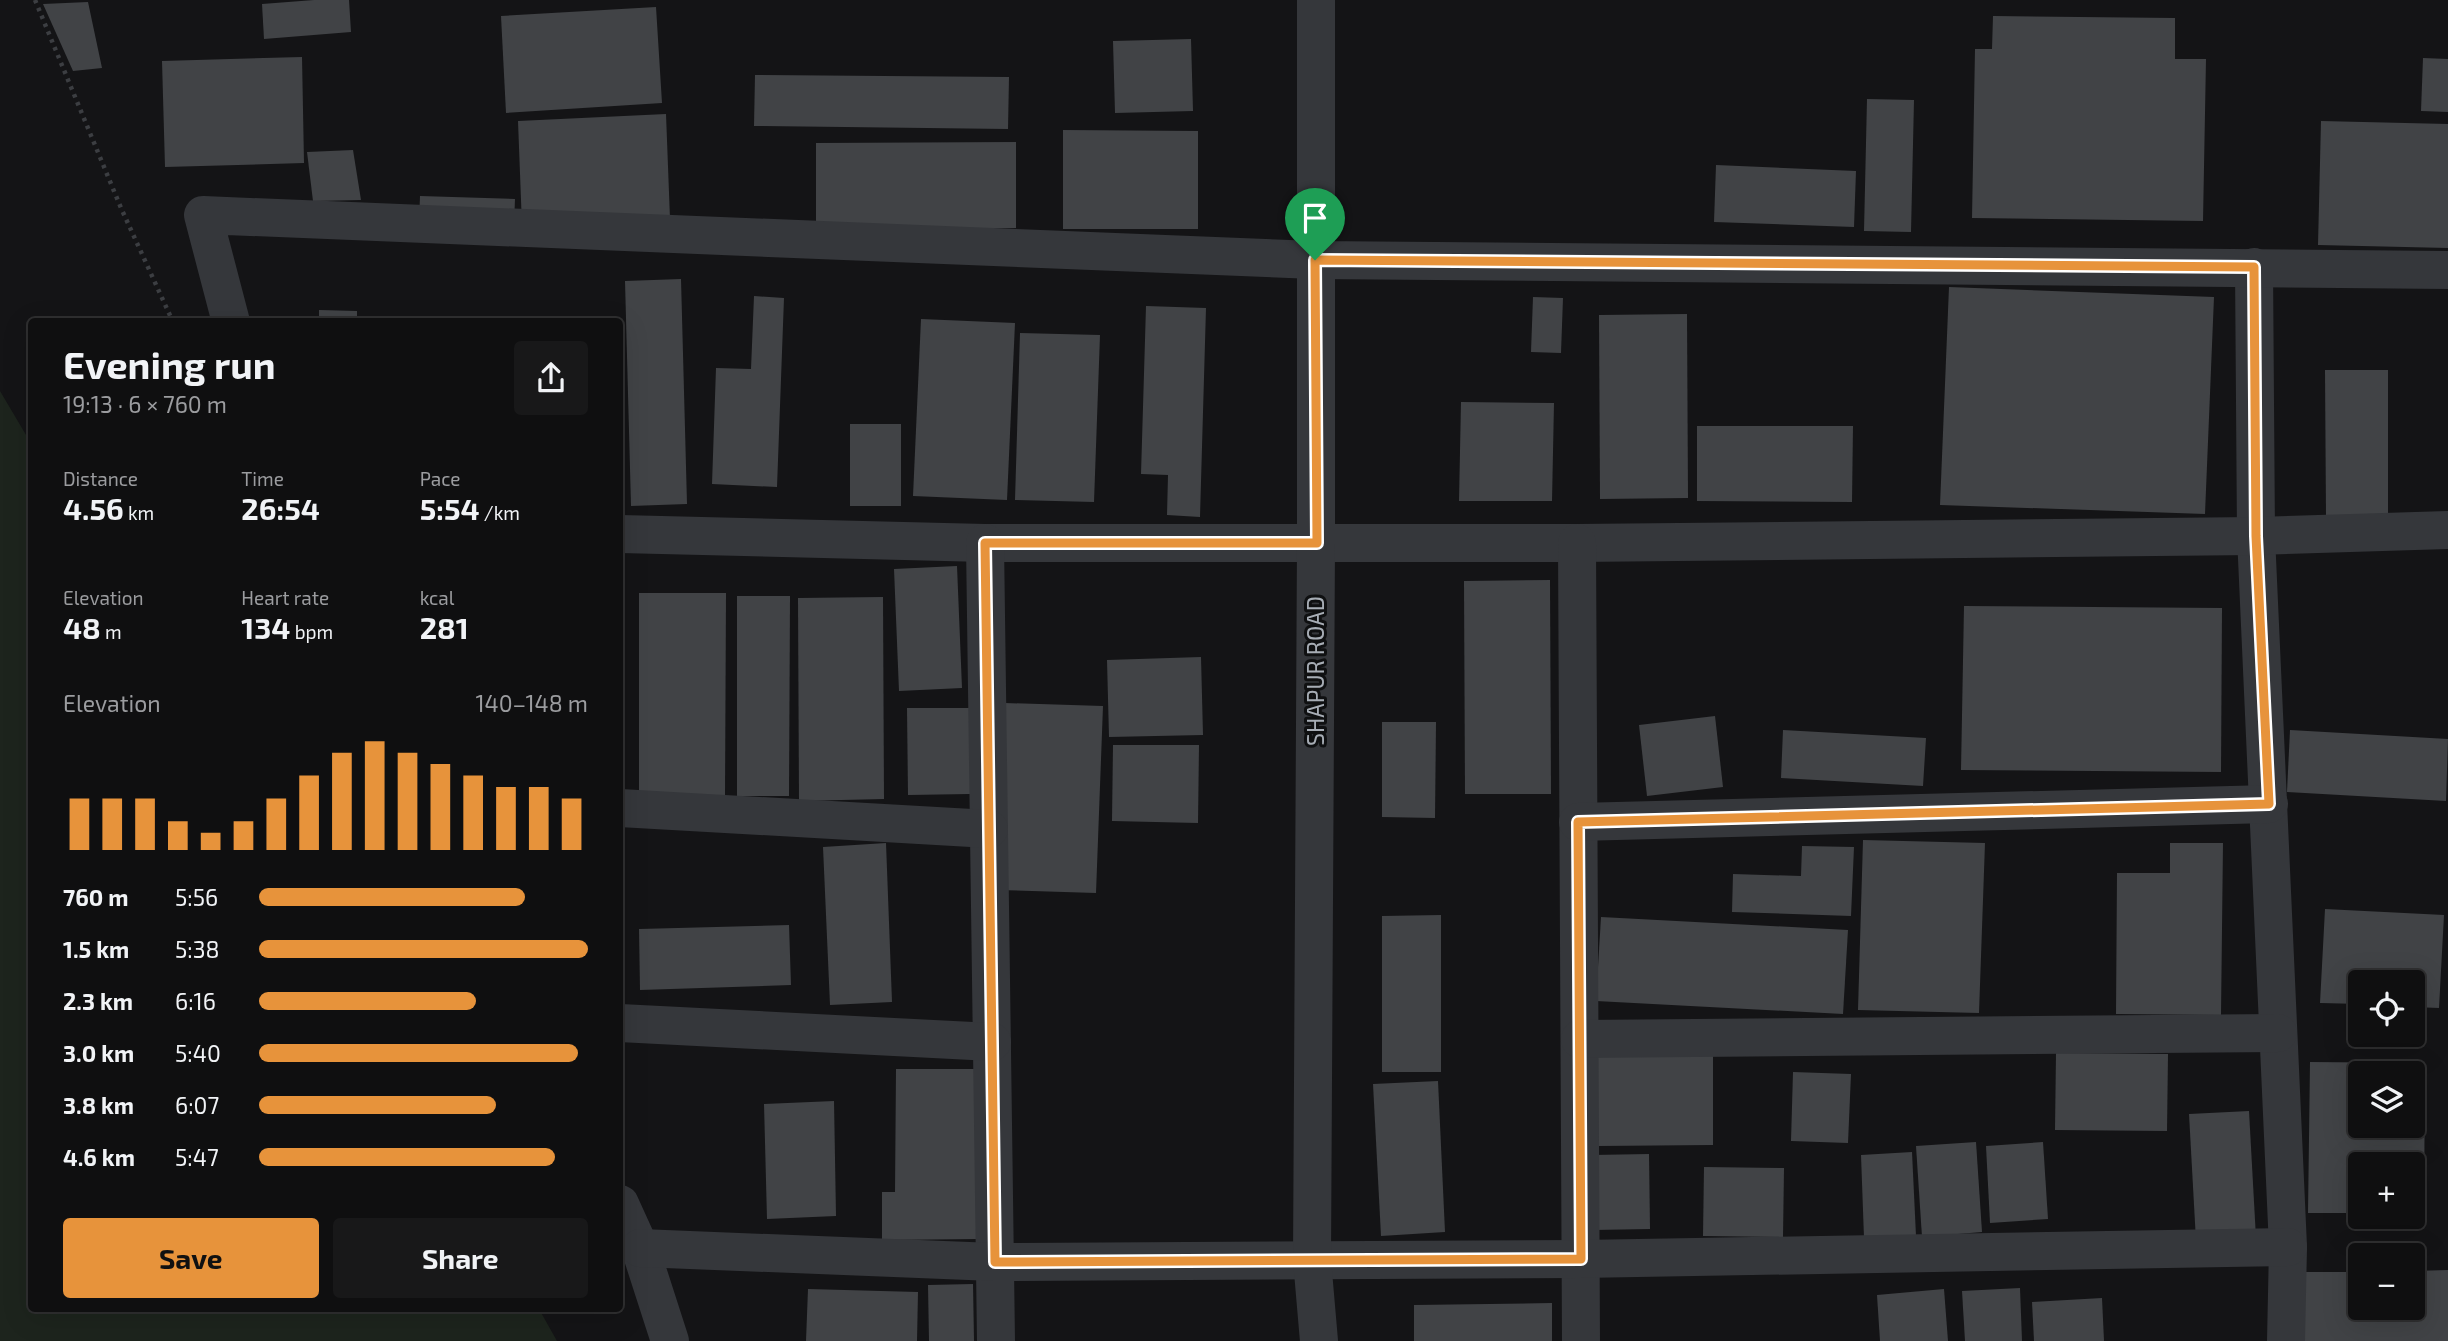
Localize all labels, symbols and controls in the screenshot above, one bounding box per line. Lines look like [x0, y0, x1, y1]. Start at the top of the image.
pin [1285, 188, 1345, 260]
icon: arrive [1296, 199, 1334, 237]
text: Evening run [63, 341, 276, 387]
button: share [514, 341, 588, 415]
text: 19:13 · 6 × 760 m [63, 390, 227, 418]
text: Distance [63, 467, 138, 490]
text: Time [241, 467, 284, 490]
text: Pace [420, 467, 461, 490]
text: 4.56 [63, 490, 124, 526]
text: 26:54 [241, 490, 320, 526]
text: 5:54 [420, 490, 480, 526]
text: km [124, 501, 154, 524]
text: /km [480, 501, 520, 524]
text: Elevation [63, 586, 144, 609]
text: Heart rate [241, 586, 329, 609]
text: kcal [420, 586, 454, 609]
street label: SHAPUR ROAD [1301, 596, 1329, 746]
text: 48 [63, 609, 101, 645]
text: 134 [241, 609, 290, 645]
text: 281 [420, 609, 469, 645]
text: m [101, 620, 122, 643]
text: bpm [290, 620, 333, 643]
text: Elevation [63, 689, 161, 717]
text: 140–148 m [475, 689, 588, 717]
text: 760 m [63, 883, 128, 911]
text: 5:56 [175, 883, 218, 911]
text: 1.5 km [63, 935, 129, 963]
text: 5:38 [175, 935, 220, 963]
map controls [2348, 970, 2425, 1320]
button: locate [2348, 970, 2425, 1047]
text: 2.3 km [63, 987, 133, 1015]
text: 6:16 [175, 987, 216, 1015]
text: 3.0 km [63, 1039, 134, 1067]
text: 5:40 [175, 1039, 221, 1067]
button: layers [2348, 1061, 2425, 1138]
text: 3.8 km [63, 1091, 134, 1119]
text: 6:07 [175, 1091, 219, 1119]
text: 4.6 km [63, 1143, 135, 1171]
text: 5:47 [175, 1143, 219, 1171]
button: + [2348, 1152, 2425, 1229]
button: Save [63, 1218, 319, 1298]
button: Share [333, 1218, 588, 1298]
button: − [2348, 1243, 2425, 1320]

